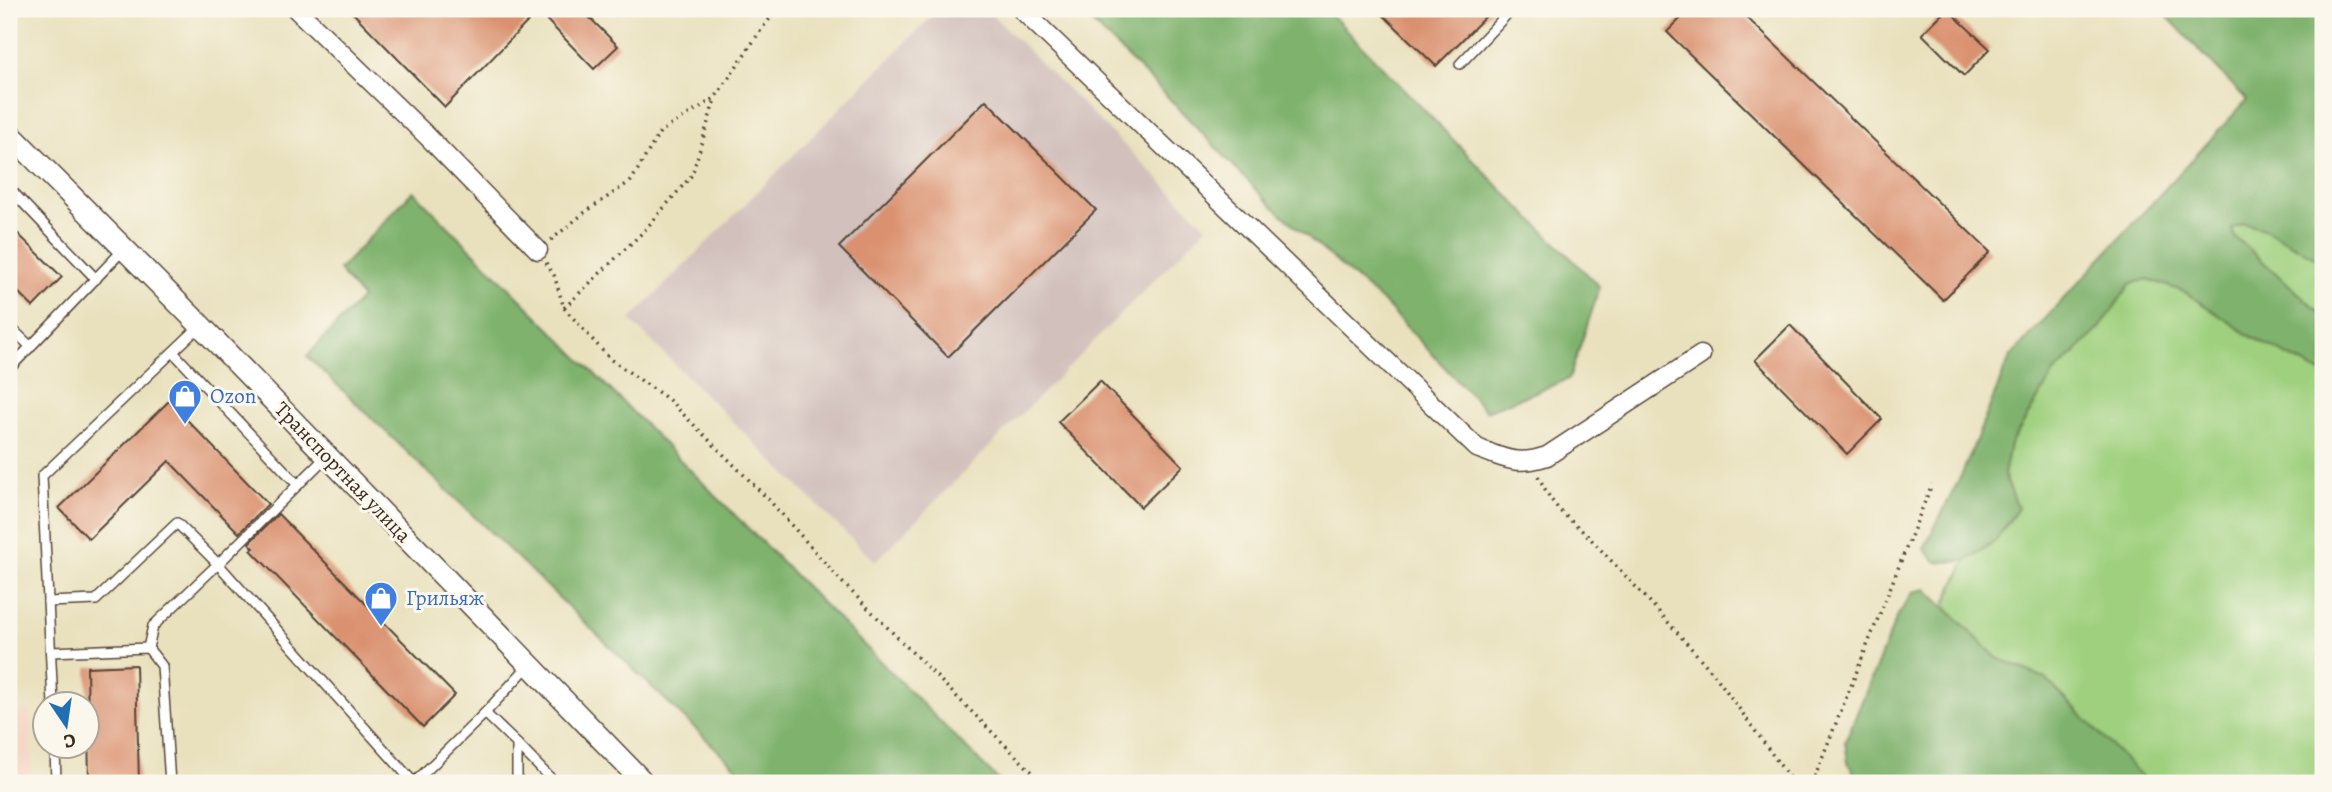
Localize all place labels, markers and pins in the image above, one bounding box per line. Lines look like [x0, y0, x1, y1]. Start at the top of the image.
shop icon: Ozon [166, 377, 204, 426]
place label: Ozon [210, 382, 256, 410]
shop icon: Грильяж [362, 579, 400, 628]
place label: Грильяж [406, 584, 485, 612]

